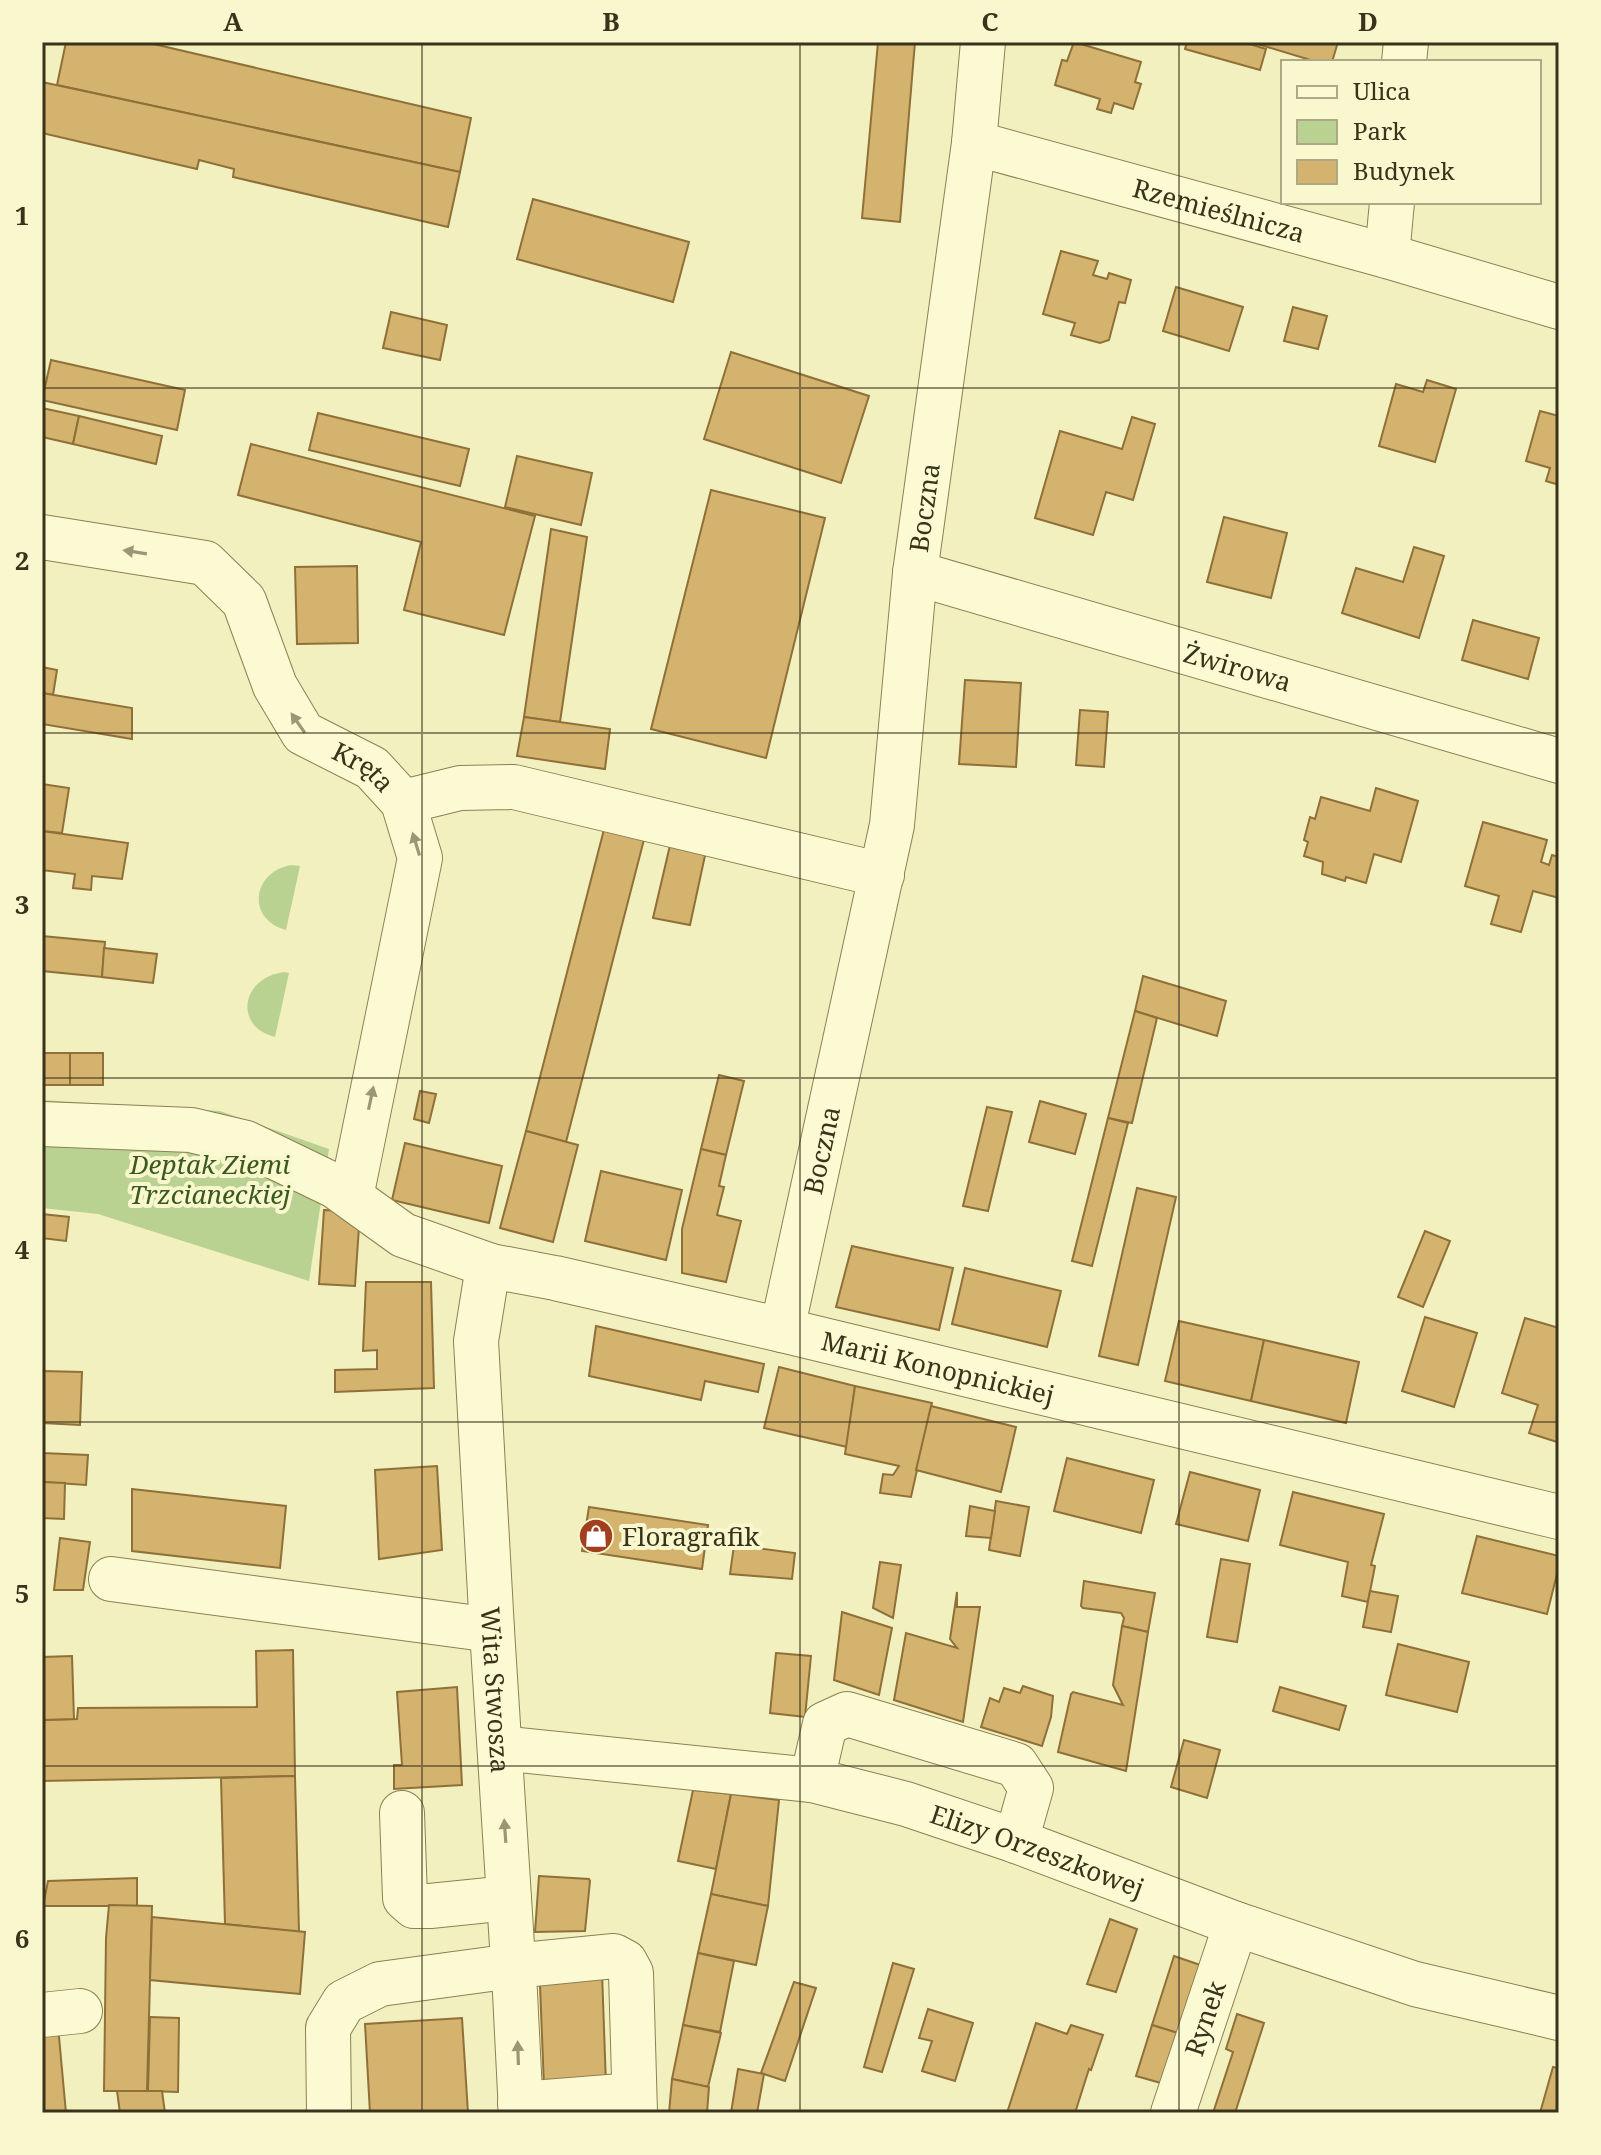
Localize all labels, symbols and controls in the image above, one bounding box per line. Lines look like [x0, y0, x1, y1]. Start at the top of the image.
text: A [223, 3, 243, 39]
text: B [602, 3, 620, 39]
text: C [981, 3, 999, 39]
text: D [1358, 3, 1378, 39]
legend [1281, 60, 1541, 204]
text: Ulica [1353, 74, 1411, 107]
text: Park [1353, 114, 1407, 147]
text: Budynek [1353, 154, 1456, 187]
street label: Rzemieślnicza [1129, 169, 1309, 251]
text: 1 [15, 197, 29, 233]
street label: Boczna [900, 461, 948, 554]
text: 2 [15, 542, 29, 578]
one-way arrow [122, 545, 147, 558]
street label: Żwirowa [1179, 634, 1296, 700]
one-way arrow [291, 713, 306, 734]
street label: Kręta [326, 733, 403, 799]
one-way arrow [409, 831, 422, 855]
text: 3 [15, 886, 29, 922]
one-way arrow [365, 1085, 378, 1110]
street label: Boczna [794, 1103, 848, 1198]
park label: Deptak Ziemi Trzcianeckiej [129, 1146, 291, 1212]
text: 4 [15, 1231, 30, 1267]
street label: Marii Konopnickiej [818, 1322, 1058, 1413]
shop icon: Floragrafik [577, 1517, 615, 1555]
place label: Floragrafik [622, 1518, 760, 1554]
text: 5 [15, 1575, 29, 1611]
street label: Wita Stwosza [473, 1606, 519, 1774]
street label: Elizy Orzeszkowej [926, 1795, 1149, 1906]
one-way arrow [498, 1818, 511, 1843]
text: 6 [15, 1920, 29, 1956]
street label: Rynek [1175, 1975, 1234, 2060]
one-way arrow [511, 2040, 524, 2065]

